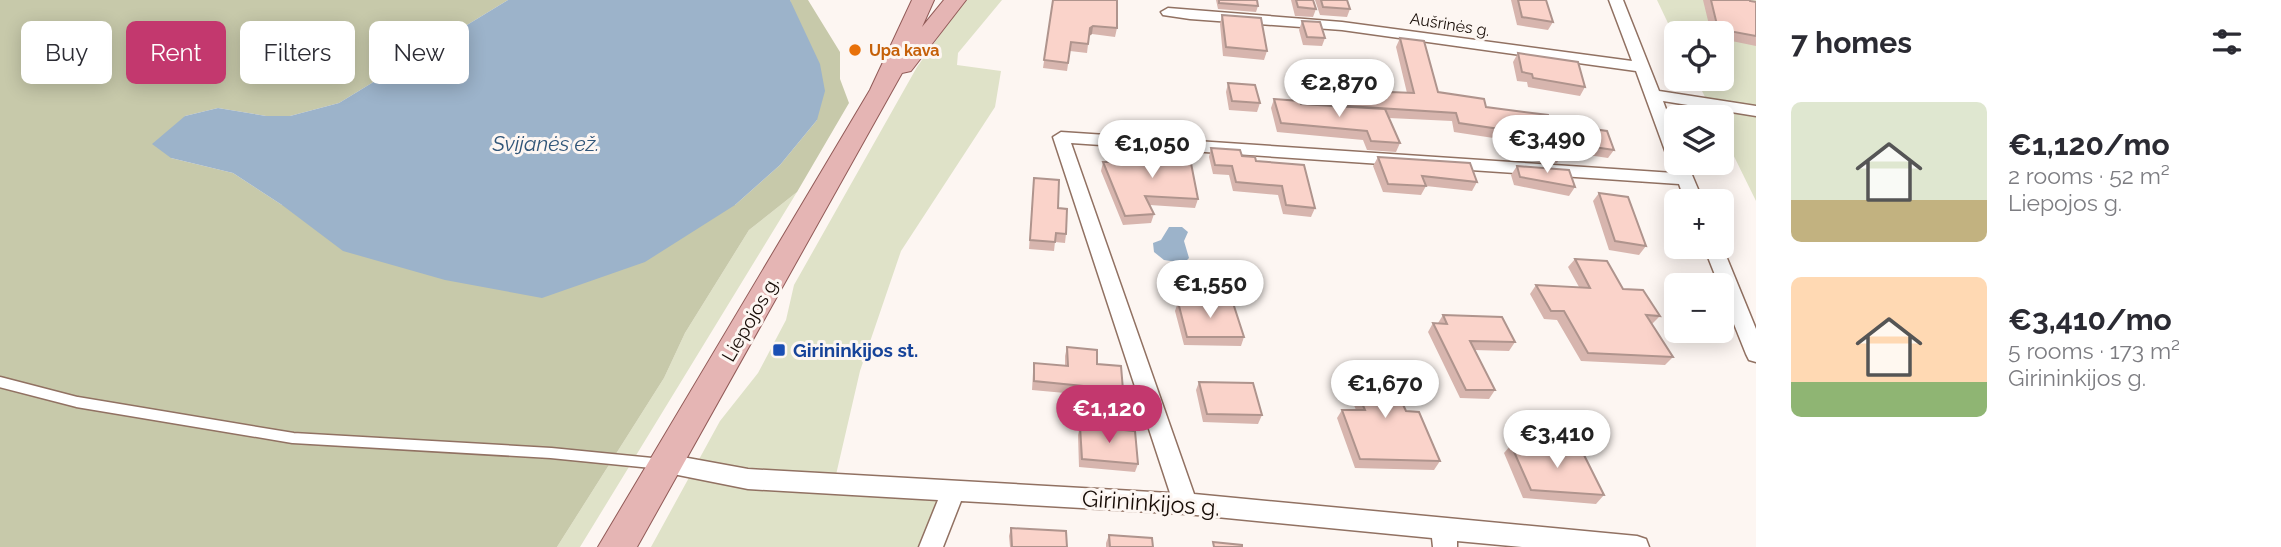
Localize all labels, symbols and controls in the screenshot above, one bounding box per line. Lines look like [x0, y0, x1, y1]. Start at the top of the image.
street label: Aušrinės g. [1409, 9, 1491, 40]
chip: Buy [21, 21, 112, 84]
chip: Rent [126, 21, 226, 84]
chip: Filters [240, 21, 355, 84]
chip: New [369, 21, 469, 84]
map controls [1664, 21, 1734, 343]
button: locate [1664, 21, 1734, 91]
icon: filters [2208, 23, 2246, 61]
text: 7 homes [1791, 25, 1912, 60]
place label: Upa kava [869, 41, 940, 60]
marker: Upa kava [847, 42, 863, 58]
pin: €2,870 [1282, 60, 1396, 119]
text: €2,870 [1300, 68, 1378, 95]
button: layers [1664, 105, 1734, 175]
pin: €3,490 [1490, 116, 1604, 175]
pin: €1,050 [1095, 120, 1209, 180]
text: €3,490 [1508, 124, 1586, 151]
text: €1,120/mo [2008, 127, 2170, 162]
text: €1,050 [1114, 129, 1190, 156]
icon: home [1847, 130, 1931, 214]
water label: Svijanės ež. [492, 131, 600, 156]
text: 2 rooms · 52 m² [2008, 162, 2170, 189]
button: + [1664, 189, 1734, 259]
text: Liepojos g. [2008, 189, 2122, 216]
pin: €1,550 [1153, 260, 1267, 320]
text: €1,550 [1173, 269, 1247, 296]
street label: Liepojos g. [717, 273, 783, 365]
button: − [1664, 273, 1734, 343]
text: €3,410/mo [2008, 302, 2172, 337]
icon: home [1847, 305, 1931, 389]
text: 5 rooms · 173 m² [2008, 337, 2180, 364]
place label: Girininkijos st. [793, 339, 918, 361]
marker: Girininkijos st. [771, 342, 787, 358]
pin: €1,670 [1328, 360, 1442, 420]
text: Girininkijos g. [2008, 364, 2146, 391]
text: €1,670 [1347, 369, 1423, 396]
pin: €1,120 [1052, 386, 1166, 445]
text: €1,120 [1072, 394, 1146, 421]
pin: €3,410 [1500, 410, 1614, 470]
text: €3,410 [1519, 419, 1595, 446]
street label: Girininkijos g. [1081, 484, 1221, 521]

